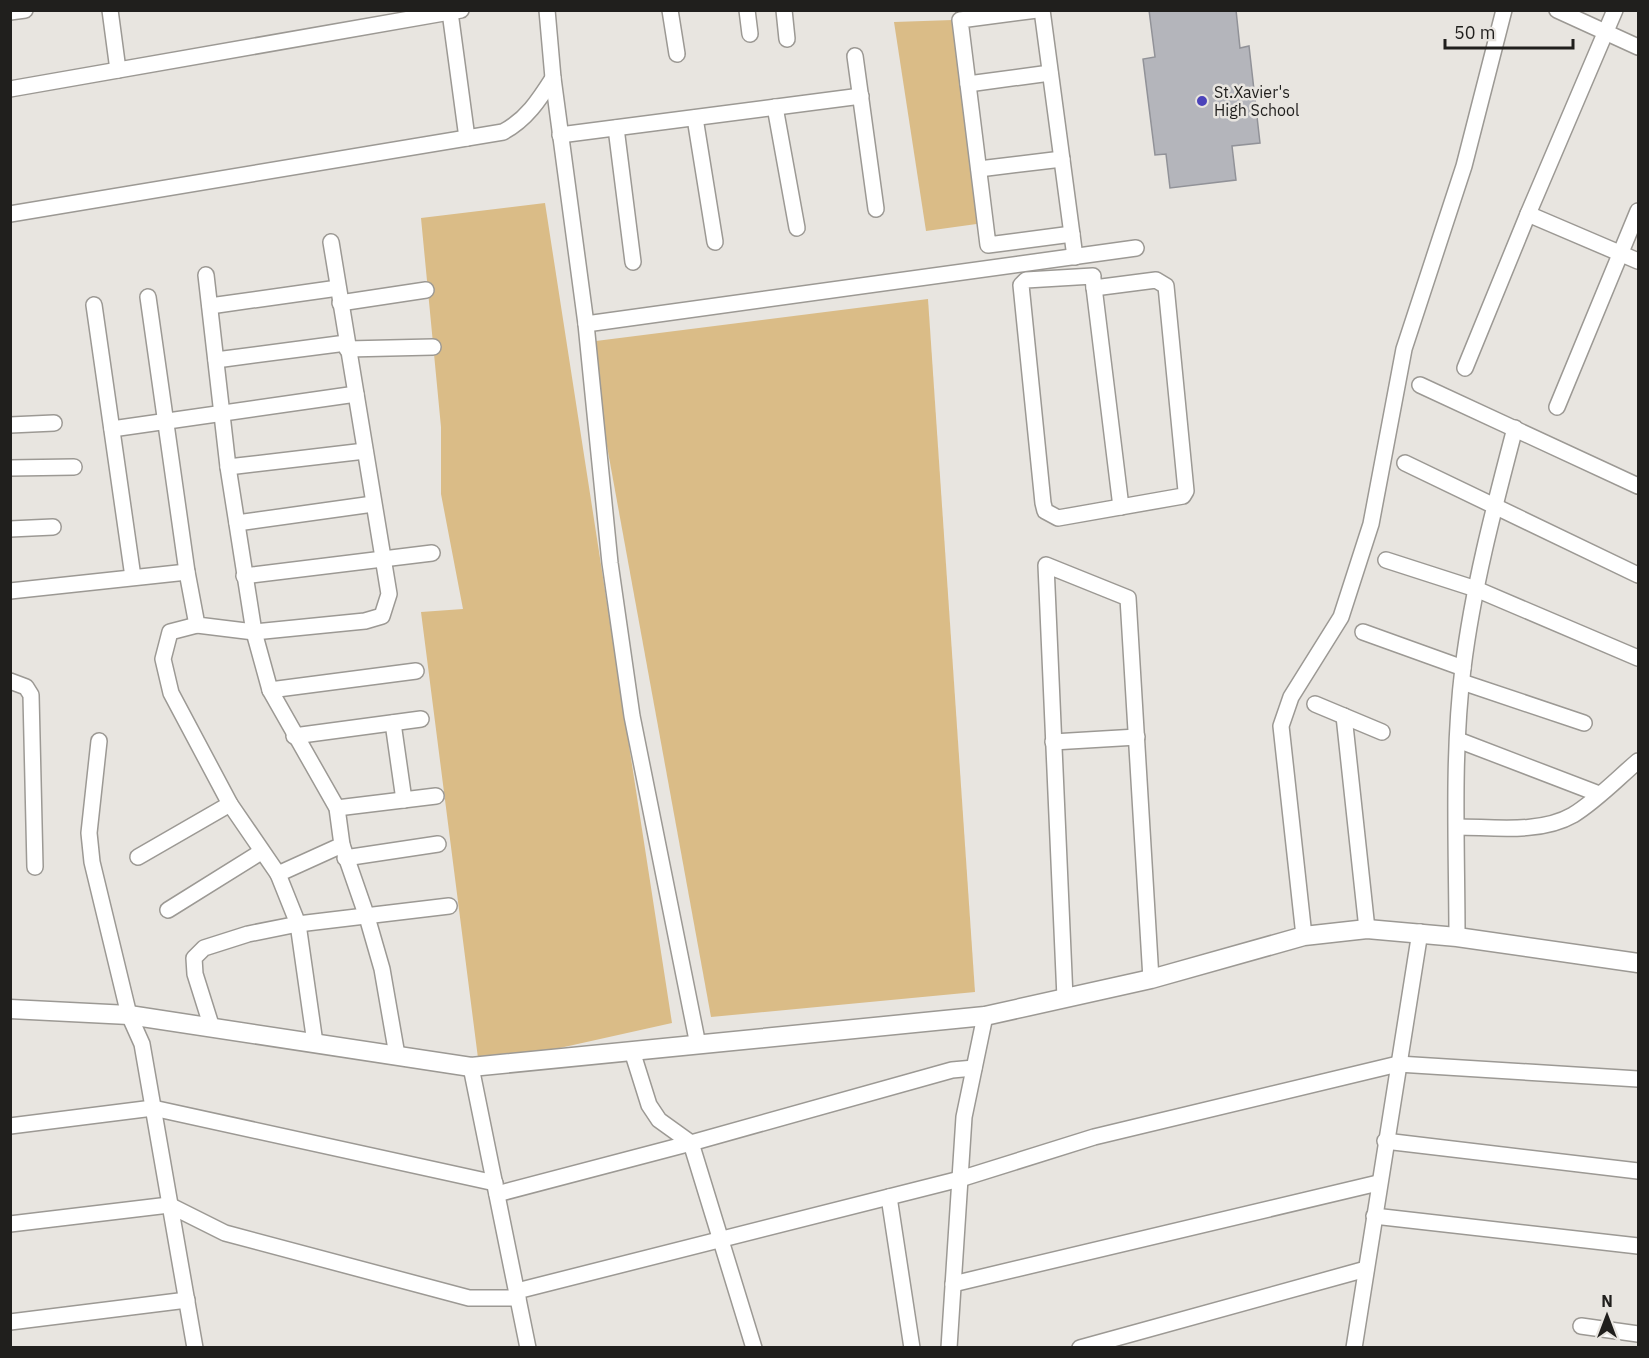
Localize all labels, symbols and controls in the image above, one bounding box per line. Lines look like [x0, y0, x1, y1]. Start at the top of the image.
scale bar [1445, 12, 1572, 50]
text: 50 m [1454, 21, 1496, 44]
place label: St.Xavier's High School [1214, 82, 1299, 120]
marker: St.Xavier's High School [1195, 94, 1209, 108]
north arrow [1577, 1286, 1637, 1346]
text: N [1601, 1291, 1613, 1311]

